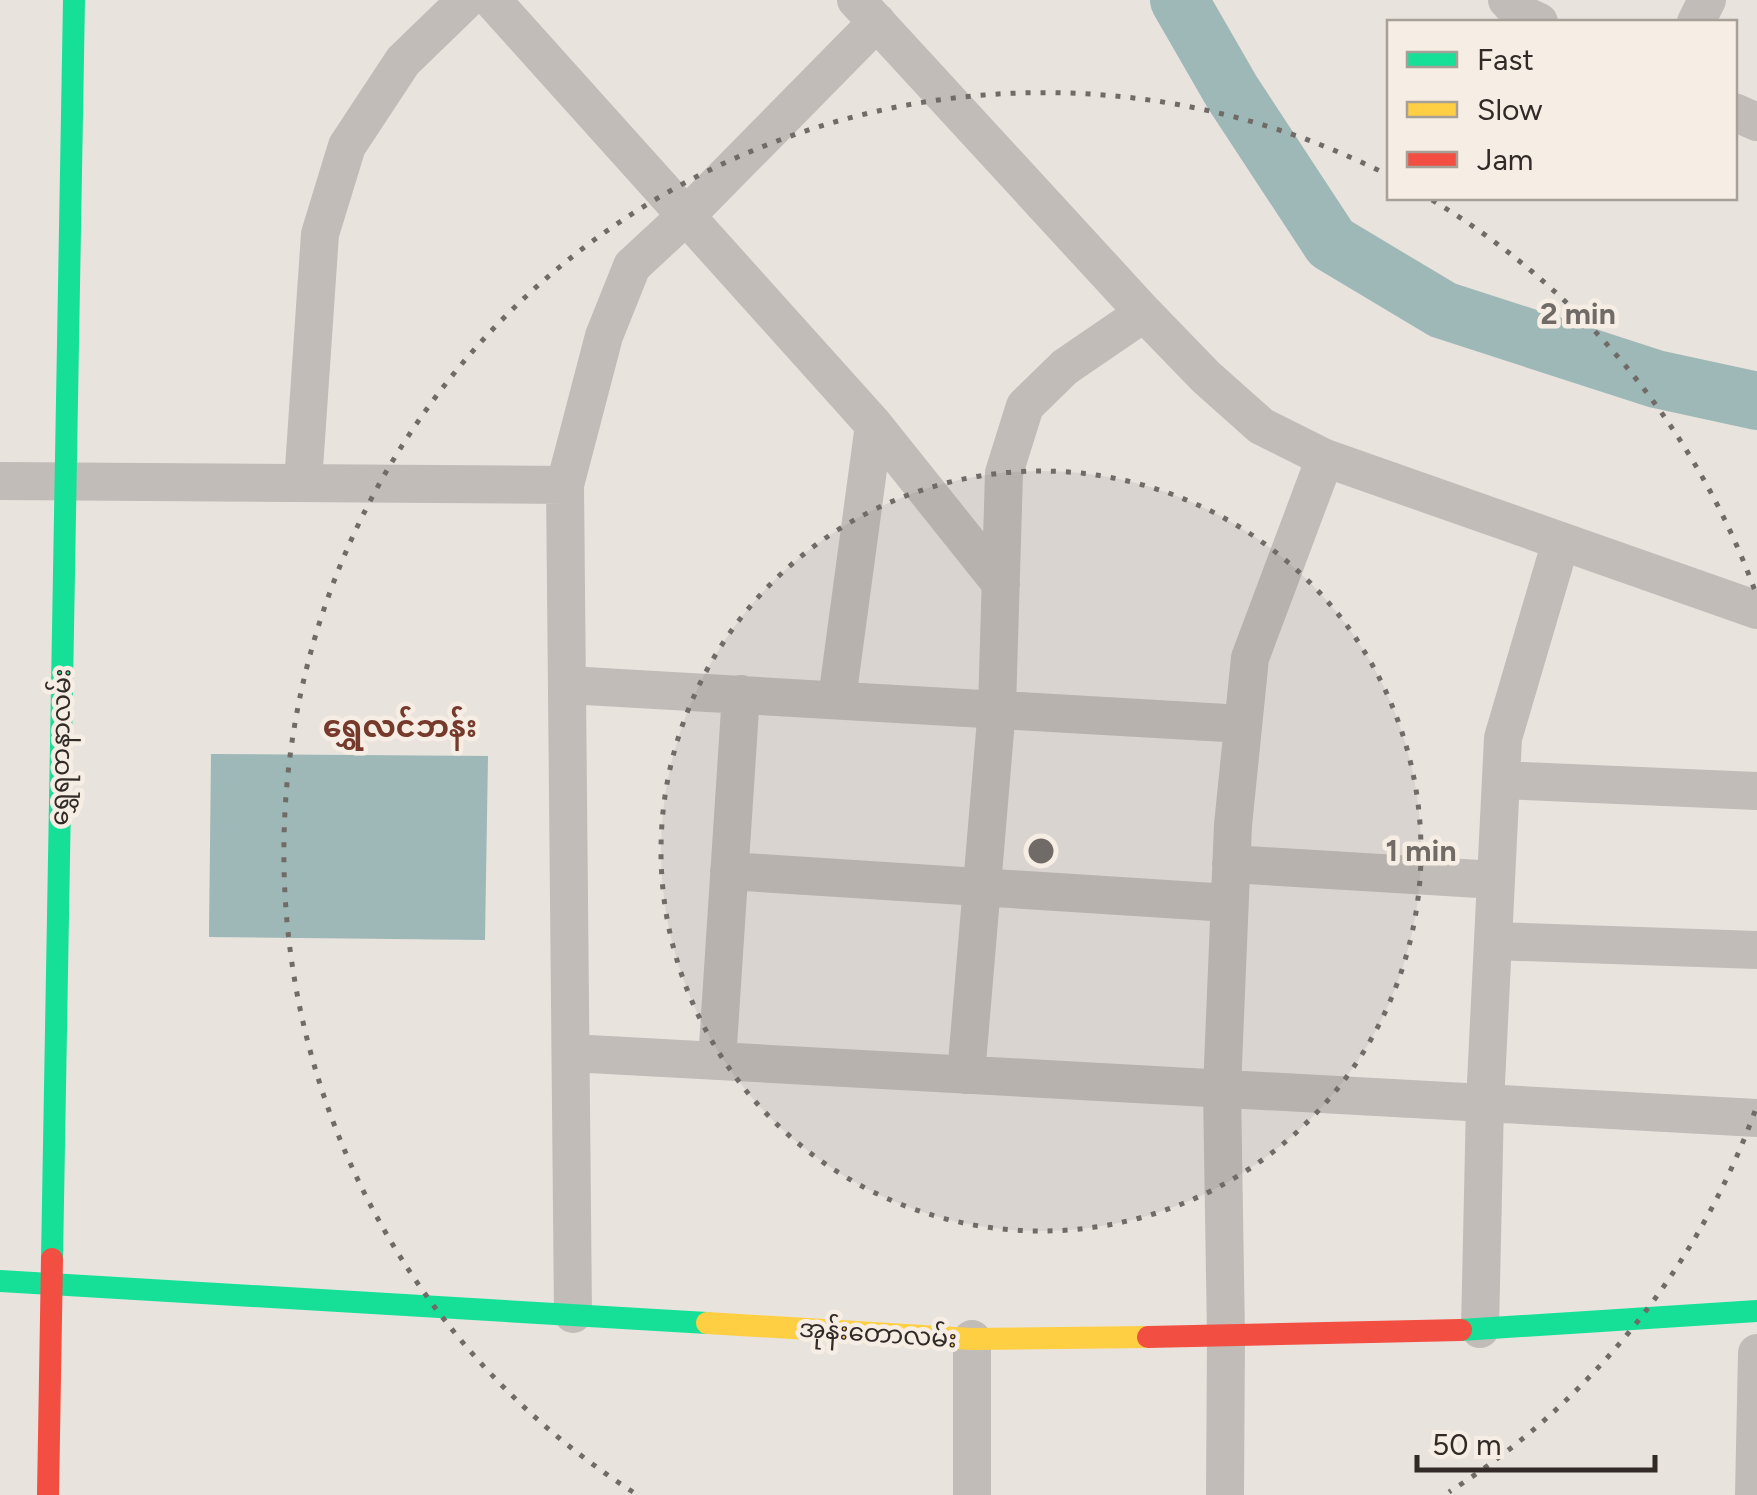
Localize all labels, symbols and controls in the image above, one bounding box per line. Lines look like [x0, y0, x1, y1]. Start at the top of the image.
legend [1387, 20, 1737, 200]
text: Fast [1477, 41, 1534, 78]
text: Slow [1477, 91, 1543, 128]
text: Jam [1477, 141, 1533, 178]
text: 2 min [1540, 295, 1616, 332]
street label: ရွှေရတနာလမ်း [42, 668, 82, 826]
district label: ရွှေလင်ဘန်း [323, 706, 477, 751]
text: 1 min [1386, 832, 1456, 869]
centre of rings [1023, 833, 1059, 869]
street label: အုန်းတောလမ်း [798, 1311, 958, 1359]
scale bar [1417, 1410, 1654, 1472]
text: 50 m [1432, 1426, 1501, 1463]

